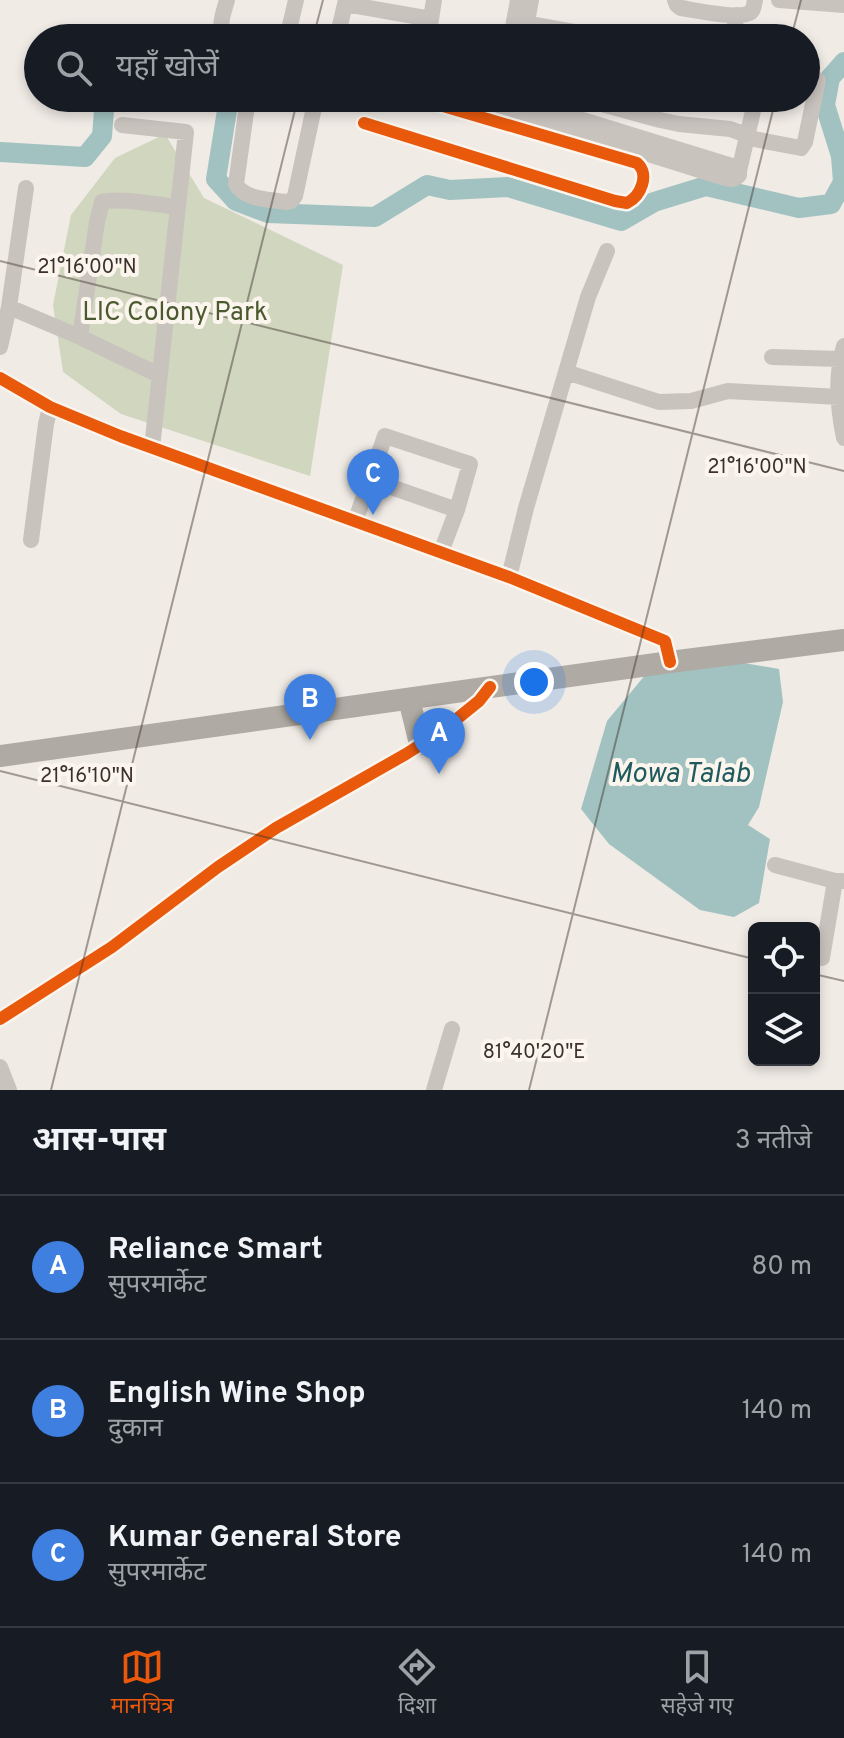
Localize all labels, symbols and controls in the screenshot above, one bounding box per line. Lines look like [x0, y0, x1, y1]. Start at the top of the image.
search box [24, 24, 820, 112]
icon: search [52, 46, 96, 90]
text: यहाँ खोजें [116, 50, 219, 87]
text: 21°16'00"N [37, 255, 137, 281]
park label: LIC Colony Park [82, 297, 268, 330]
pin: C [347, 449, 399, 515]
text: 21°16'00"N [707, 455, 807, 481]
your location [514, 662, 554, 702]
pin: B [284, 674, 336, 740]
pin: A [413, 708, 465, 774]
water label: Mowa Talab [610, 757, 751, 793]
text: 21°16'10"N [40, 764, 134, 790]
map controls [748, 922, 820, 1066]
button: locate [748, 922, 820, 994]
button: layers [748, 994, 820, 1066]
text: 81°40'20"E [483, 1040, 585, 1066]
text: आस-पास [32, 1120, 166, 1163]
text: 3 नतीजे [735, 1125, 812, 1158]
text: Reliance Smart [108, 1232, 323, 1269]
text: A [49, 1251, 67, 1284]
text: 80 m [752, 1251, 812, 1284]
text: सुपरमार्केट [108, 1269, 206, 1302]
text: English Wine Shop [108, 1376, 365, 1413]
text: B [49, 1395, 67, 1428]
text: 140 m [742, 1395, 812, 1428]
text: दुकान [108, 1413, 163, 1446]
text: Kumar General Store [108, 1520, 401, 1557]
text: C [50, 1539, 66, 1572]
text: 140 m [742, 1539, 812, 1572]
text: सुपरमार्केट [108, 1557, 206, 1590]
tab: मानचित्र [111, 1645, 174, 1722]
tab: दिशा [395, 1645, 439, 1722]
tab: सहेजे गए [661, 1645, 733, 1722]

